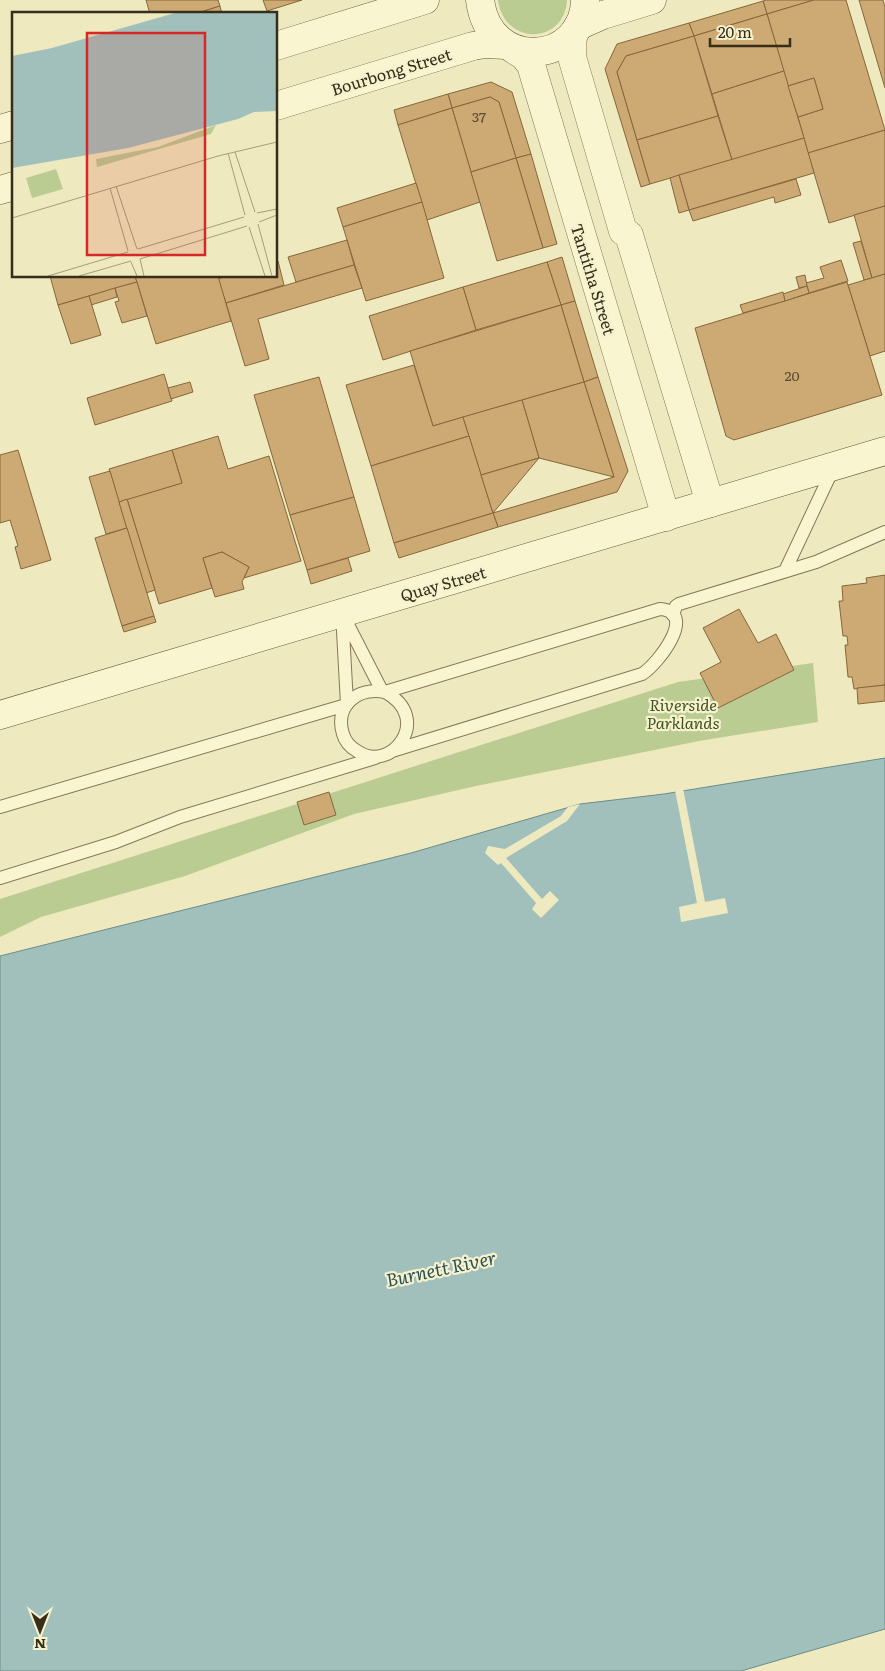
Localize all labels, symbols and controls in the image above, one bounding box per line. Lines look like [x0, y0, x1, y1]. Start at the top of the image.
inset map [12, 12, 278, 278]
scale bar [710, 15, 790, 47]
text: 20 m [718, 20, 752, 43]
street label: Bourbong Street [328, 41, 455, 101]
house number: 37 [472, 106, 486, 126]
street label: Tantitha Street [566, 220, 622, 338]
house number: 20 [784, 365, 800, 385]
street label: Quay Street [397, 559, 489, 607]
park label: Riverside Parklands [646, 692, 720, 734]
water label: Burnett River [383, 1243, 499, 1293]
north arrow [15, 1606, 65, 1656]
text: N [34, 1635, 46, 1655]

